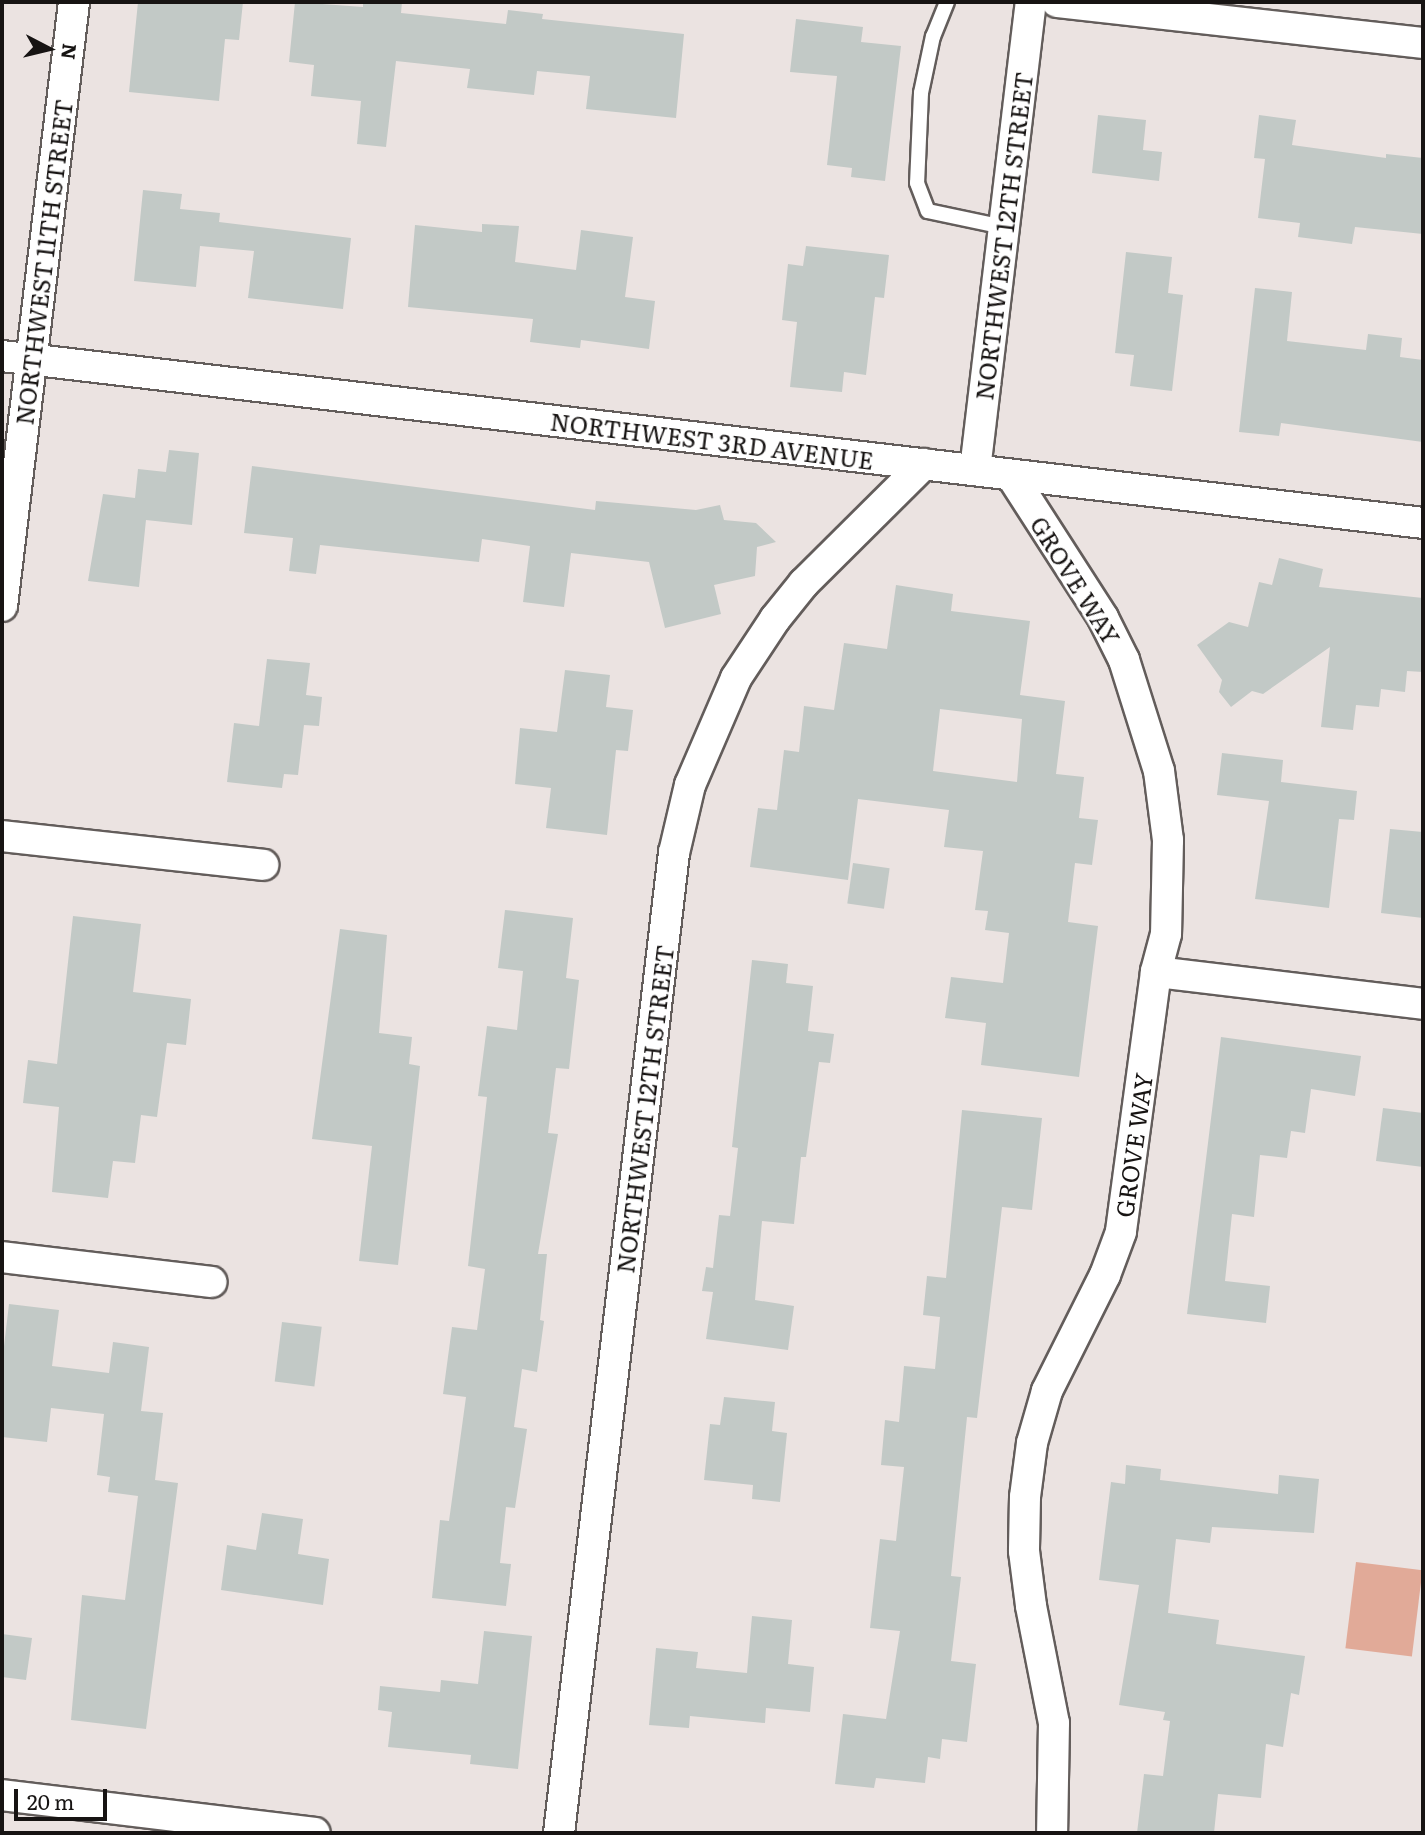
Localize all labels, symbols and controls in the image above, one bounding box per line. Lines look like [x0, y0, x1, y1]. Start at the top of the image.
north arrow [14, 14, 84, 84]
text: N [55, 42, 85, 61]
street label: NORTHWEST 12TH STREET [969, 70, 1037, 402]
street label: NORTHWEST 11TH STREET [9, 97, 77, 427]
street label: NORTHWEST 3RD AVENUE [549, 406, 875, 474]
street label: GROVE WAY [1025, 511, 1127, 649]
street label: NORTHWEST 12TH STREET [610, 943, 678, 1275]
street label: GROVE WAY [1109, 1071, 1157, 1219]
scale bar [18, 1776, 110, 1820]
text: 20 m [27, 1785, 74, 1816]

